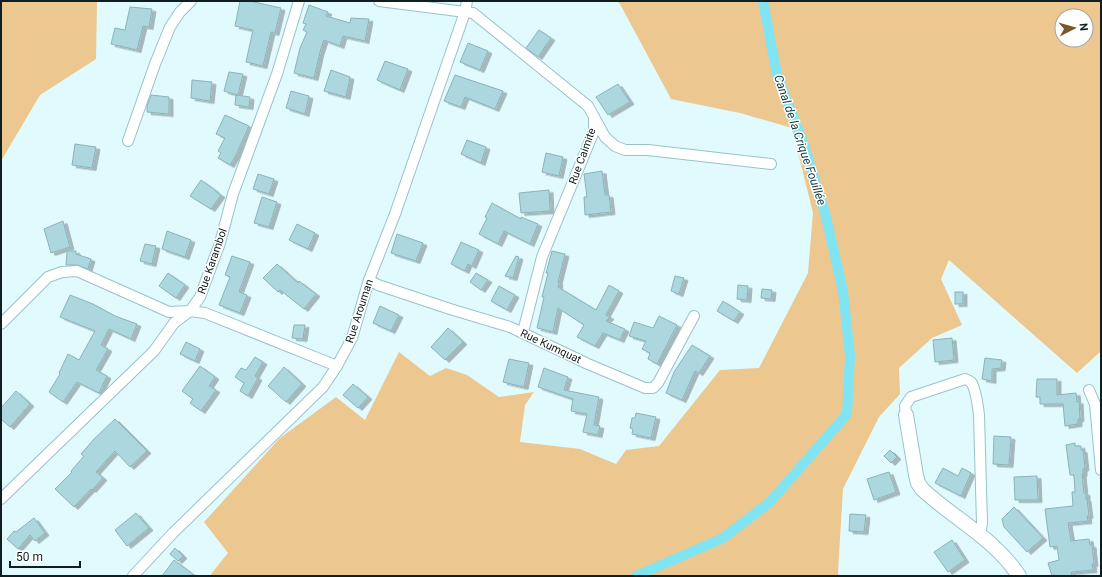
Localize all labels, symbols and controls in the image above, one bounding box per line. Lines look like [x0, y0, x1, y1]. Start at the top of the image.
north arrow [1054, 8, 1094, 48]
text: N [1077, 22, 1090, 32]
water label: Canal de la Crique Fouillée [771, 73, 829, 207]
street label: Rue Caimite [566, 126, 599, 186]
street label: Rue Karambol [195, 227, 230, 296]
street label: Rue Arouman [343, 278, 376, 345]
street label: Rue Kumquat [518, 327, 584, 366]
scale bar [10, 543, 80, 569]
text: 50 m [16, 550, 43, 564]

